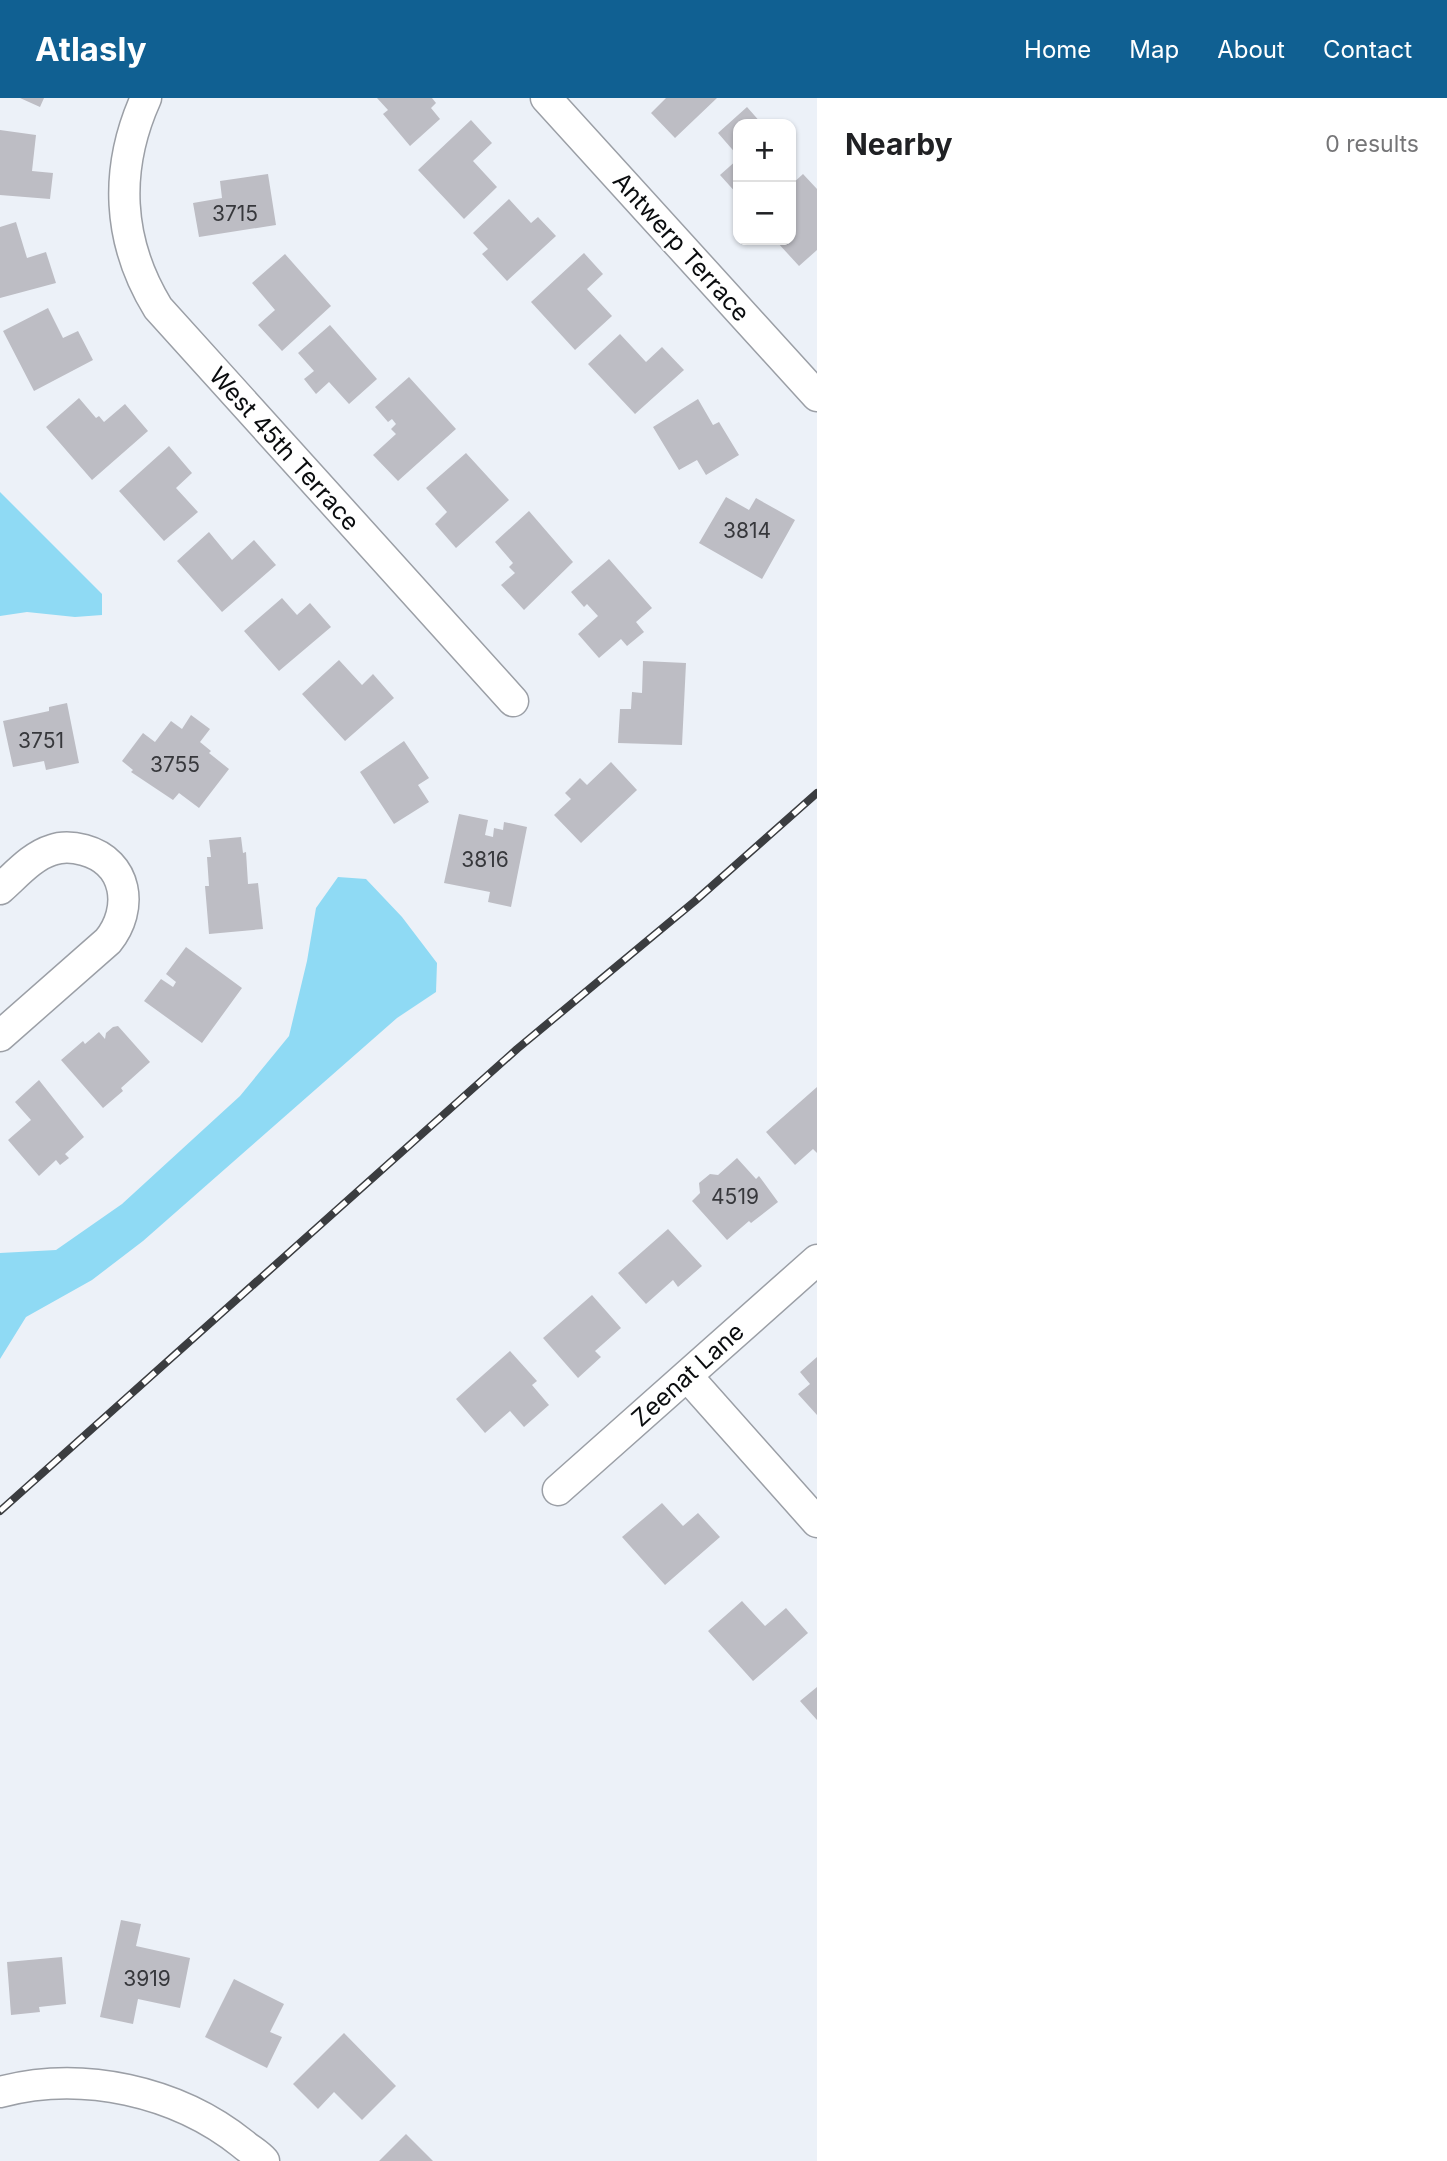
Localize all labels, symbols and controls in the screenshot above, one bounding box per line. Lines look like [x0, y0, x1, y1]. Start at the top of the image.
text: Atlasly [35, 29, 147, 69]
text: Home [1024, 35, 1091, 64]
text: Map [1129, 35, 1179, 64]
text: About [1217, 35, 1285, 64]
text: Contact [1323, 35, 1412, 64]
map controls [733, 119, 796, 245]
button: + [733, 119, 796, 182]
text: Nearby [845, 126, 953, 162]
text: 0 results [1325, 130, 1419, 158]
street label: Antwerp Terrace [607, 166, 756, 327]
button: − [733, 182, 796, 245]
house number: 3715 [212, 201, 258, 226]
street label: West 45th Terrace [203, 361, 365, 536]
house number: 3814 [723, 518, 771, 543]
house number: 3751 [18, 728, 64, 753]
house number: 3755 [150, 752, 200, 777]
house number: 3816 [461, 847, 509, 872]
house number: 4519 [711, 1184, 759, 1209]
street label: Zeenat Lane [626, 1317, 750, 1432]
house number: 3919 [123, 1966, 171, 1991]

